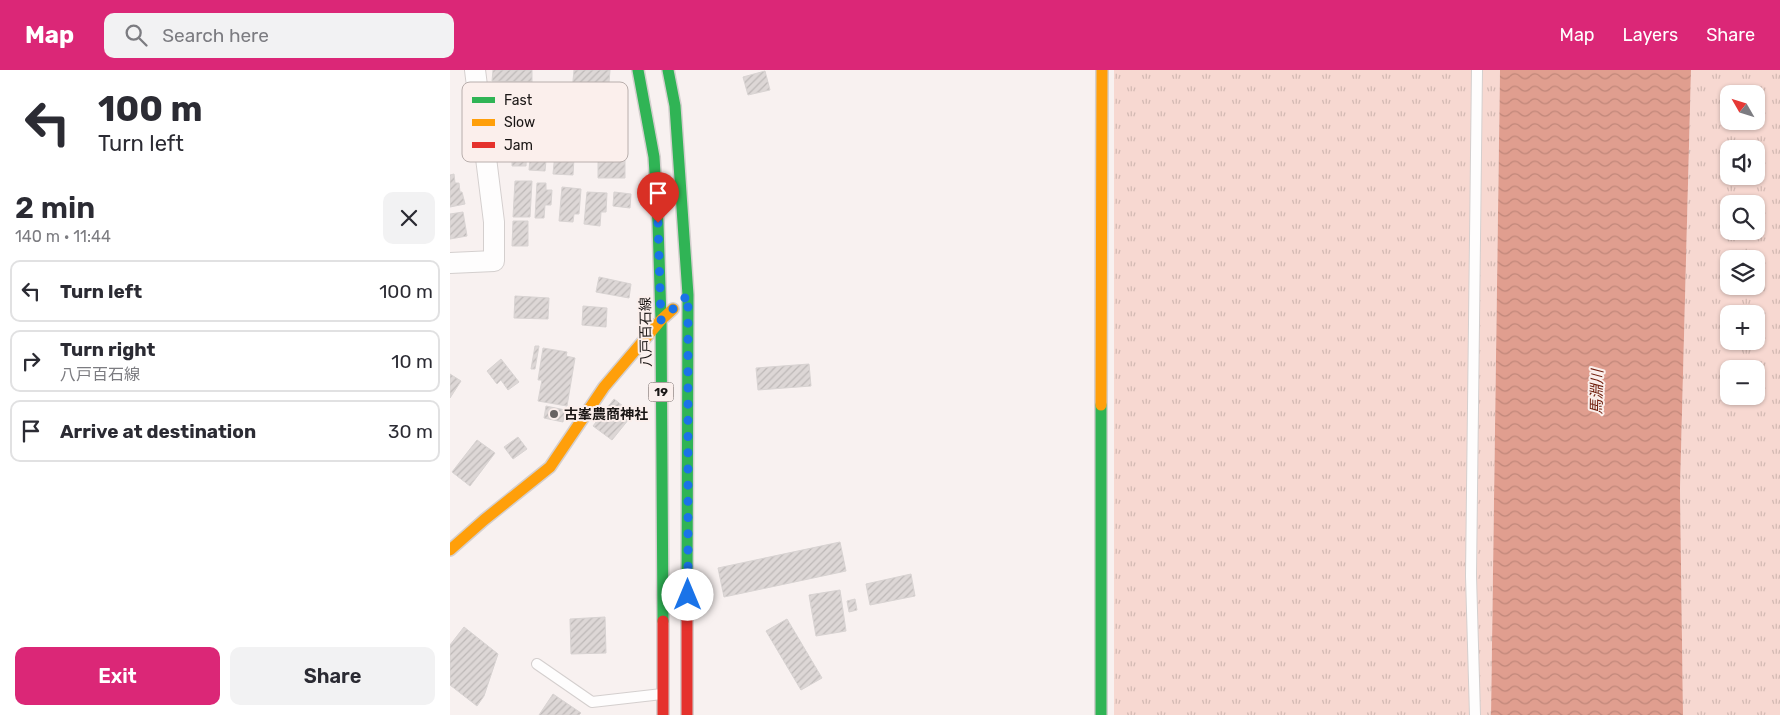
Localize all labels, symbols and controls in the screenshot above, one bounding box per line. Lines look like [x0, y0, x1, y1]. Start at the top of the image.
search box [104, 13, 454, 58]
text: Map [25, 21, 74, 49]
icon: search [122, 21, 150, 49]
text: Search here [162, 24, 269, 47]
text: Map [1560, 24, 1595, 46]
text: Layers [1623, 24, 1678, 46]
text: Share [1706, 24, 1755, 46]
legend [462, 82, 628, 162]
north arrow [1720, 85, 1765, 130]
map controls [1720, 85, 1765, 405]
text: 100 m [98, 88, 203, 130]
icon: left [15, 90, 80, 155]
text: Fast [504, 92, 533, 109]
text: Slow [504, 114, 535, 131]
text: Turn left [98, 130, 184, 157]
text: Jam [504, 137, 533, 154]
button: sound [1720, 140, 1765, 185]
pin [637, 172, 679, 223]
icon: arrive [644, 179, 672, 207]
text: 2 min [15, 190, 95, 226]
button: close [383, 192, 435, 244]
button: search [1720, 195, 1765, 240]
text: 140 m · 11:44 [15, 227, 111, 246]
button: layers [1720, 250, 1765, 295]
icon: left [17, 277, 45, 305]
text: Turn left [60, 280, 142, 303]
text: 100 m [379, 280, 433, 303]
street label: 八戸百石線 [637, 297, 655, 367]
button: + [1720, 305, 1765, 350]
text: Turn right [60, 338, 155, 361]
icon: right [17, 347, 45, 375]
text: 10 m [391, 350, 433, 373]
button: − [1720, 360, 1765, 405]
text: 八戸百石線 [60, 365, 140, 384]
water label: 馬淵川 [1588, 367, 1606, 415]
road number: 19 [648, 383, 674, 402]
place label: 古峯農商神社 [564, 406, 648, 423]
marker: 古峯農商神社 [548, 408, 560, 420]
icon: arrive [17, 417, 45, 445]
text: Arrive at destination [60, 420, 256, 443]
text: 30 m [388, 420, 433, 443]
position arrow [661, 568, 713, 620]
button: Exit [15, 647, 220, 705]
button: Share [230, 647, 435, 705]

